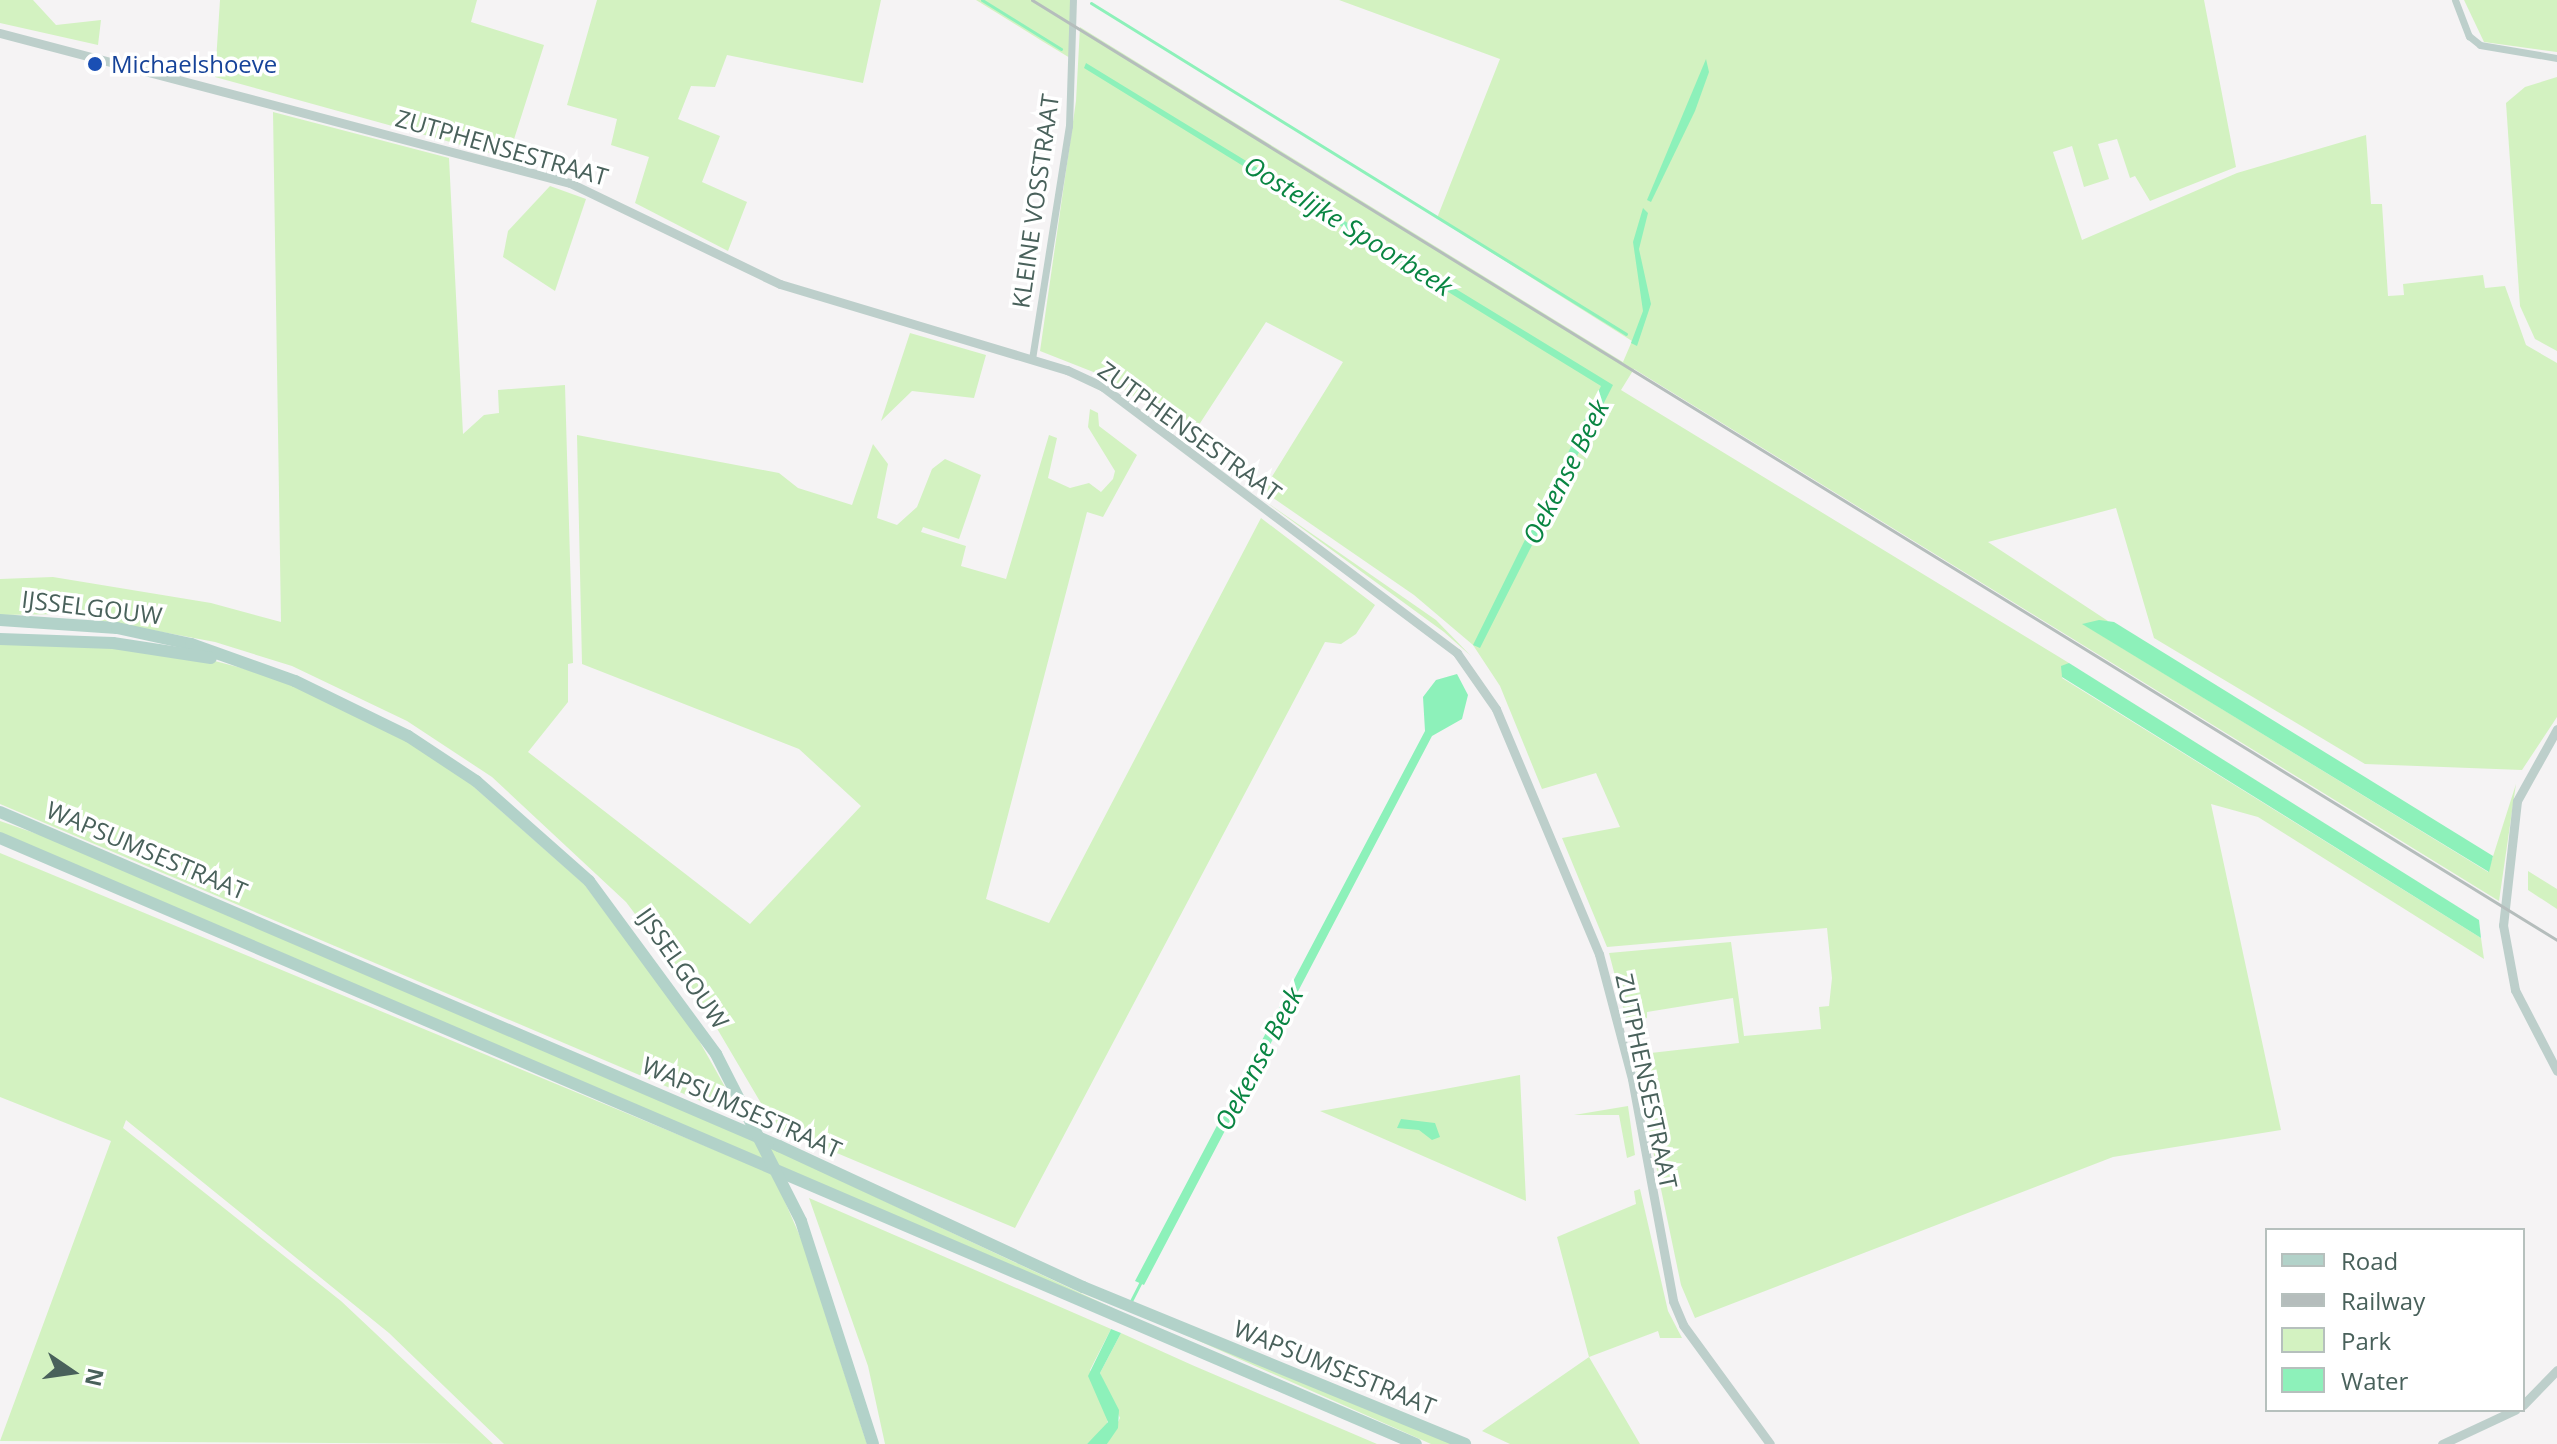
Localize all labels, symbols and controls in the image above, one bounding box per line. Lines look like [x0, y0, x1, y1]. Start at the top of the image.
place label: Michaelshoeve [111, 50, 277, 78]
marker: Michaelshoeve [86, 55, 104, 73]
street label: KLEINE VOSSTRAAT [1006, 92, 1064, 310]
street label: ZUTPHENSESTRAAT [393, 103, 611, 191]
water label: Oostelijke Spoorbeek [1238, 149, 1458, 303]
street label: ZUTPHENSESTRAAT [1093, 355, 1287, 507]
water label: Oekense Beek [1516, 395, 1616, 549]
street label: IJSSELGOUW [20, 584, 164, 630]
street label: WAPSUMSESTRAAT [42, 795, 252, 905]
street label: IJSSELGOUW [631, 902, 735, 1034]
street label: ZUTPHENSESTRAAT [1610, 971, 1684, 1191]
water label: Oekense Beek [1208, 982, 1310, 1136]
street label: WAPSUMSESTRAAT [638, 1050, 846, 1164]
legend [2265, 1228, 2525, 1412]
text: Road [2341, 1244, 2398, 1277]
text: Railway [2341, 1284, 2425, 1317]
street label: WAPSUMSESTRAAT [1230, 1313, 1440, 1421]
text: Park [2341, 1324, 2391, 1357]
north arrow [32, 1332, 112, 1412]
text: Water [2341, 1364, 2408, 1397]
text: N [79, 1365, 112, 1389]

